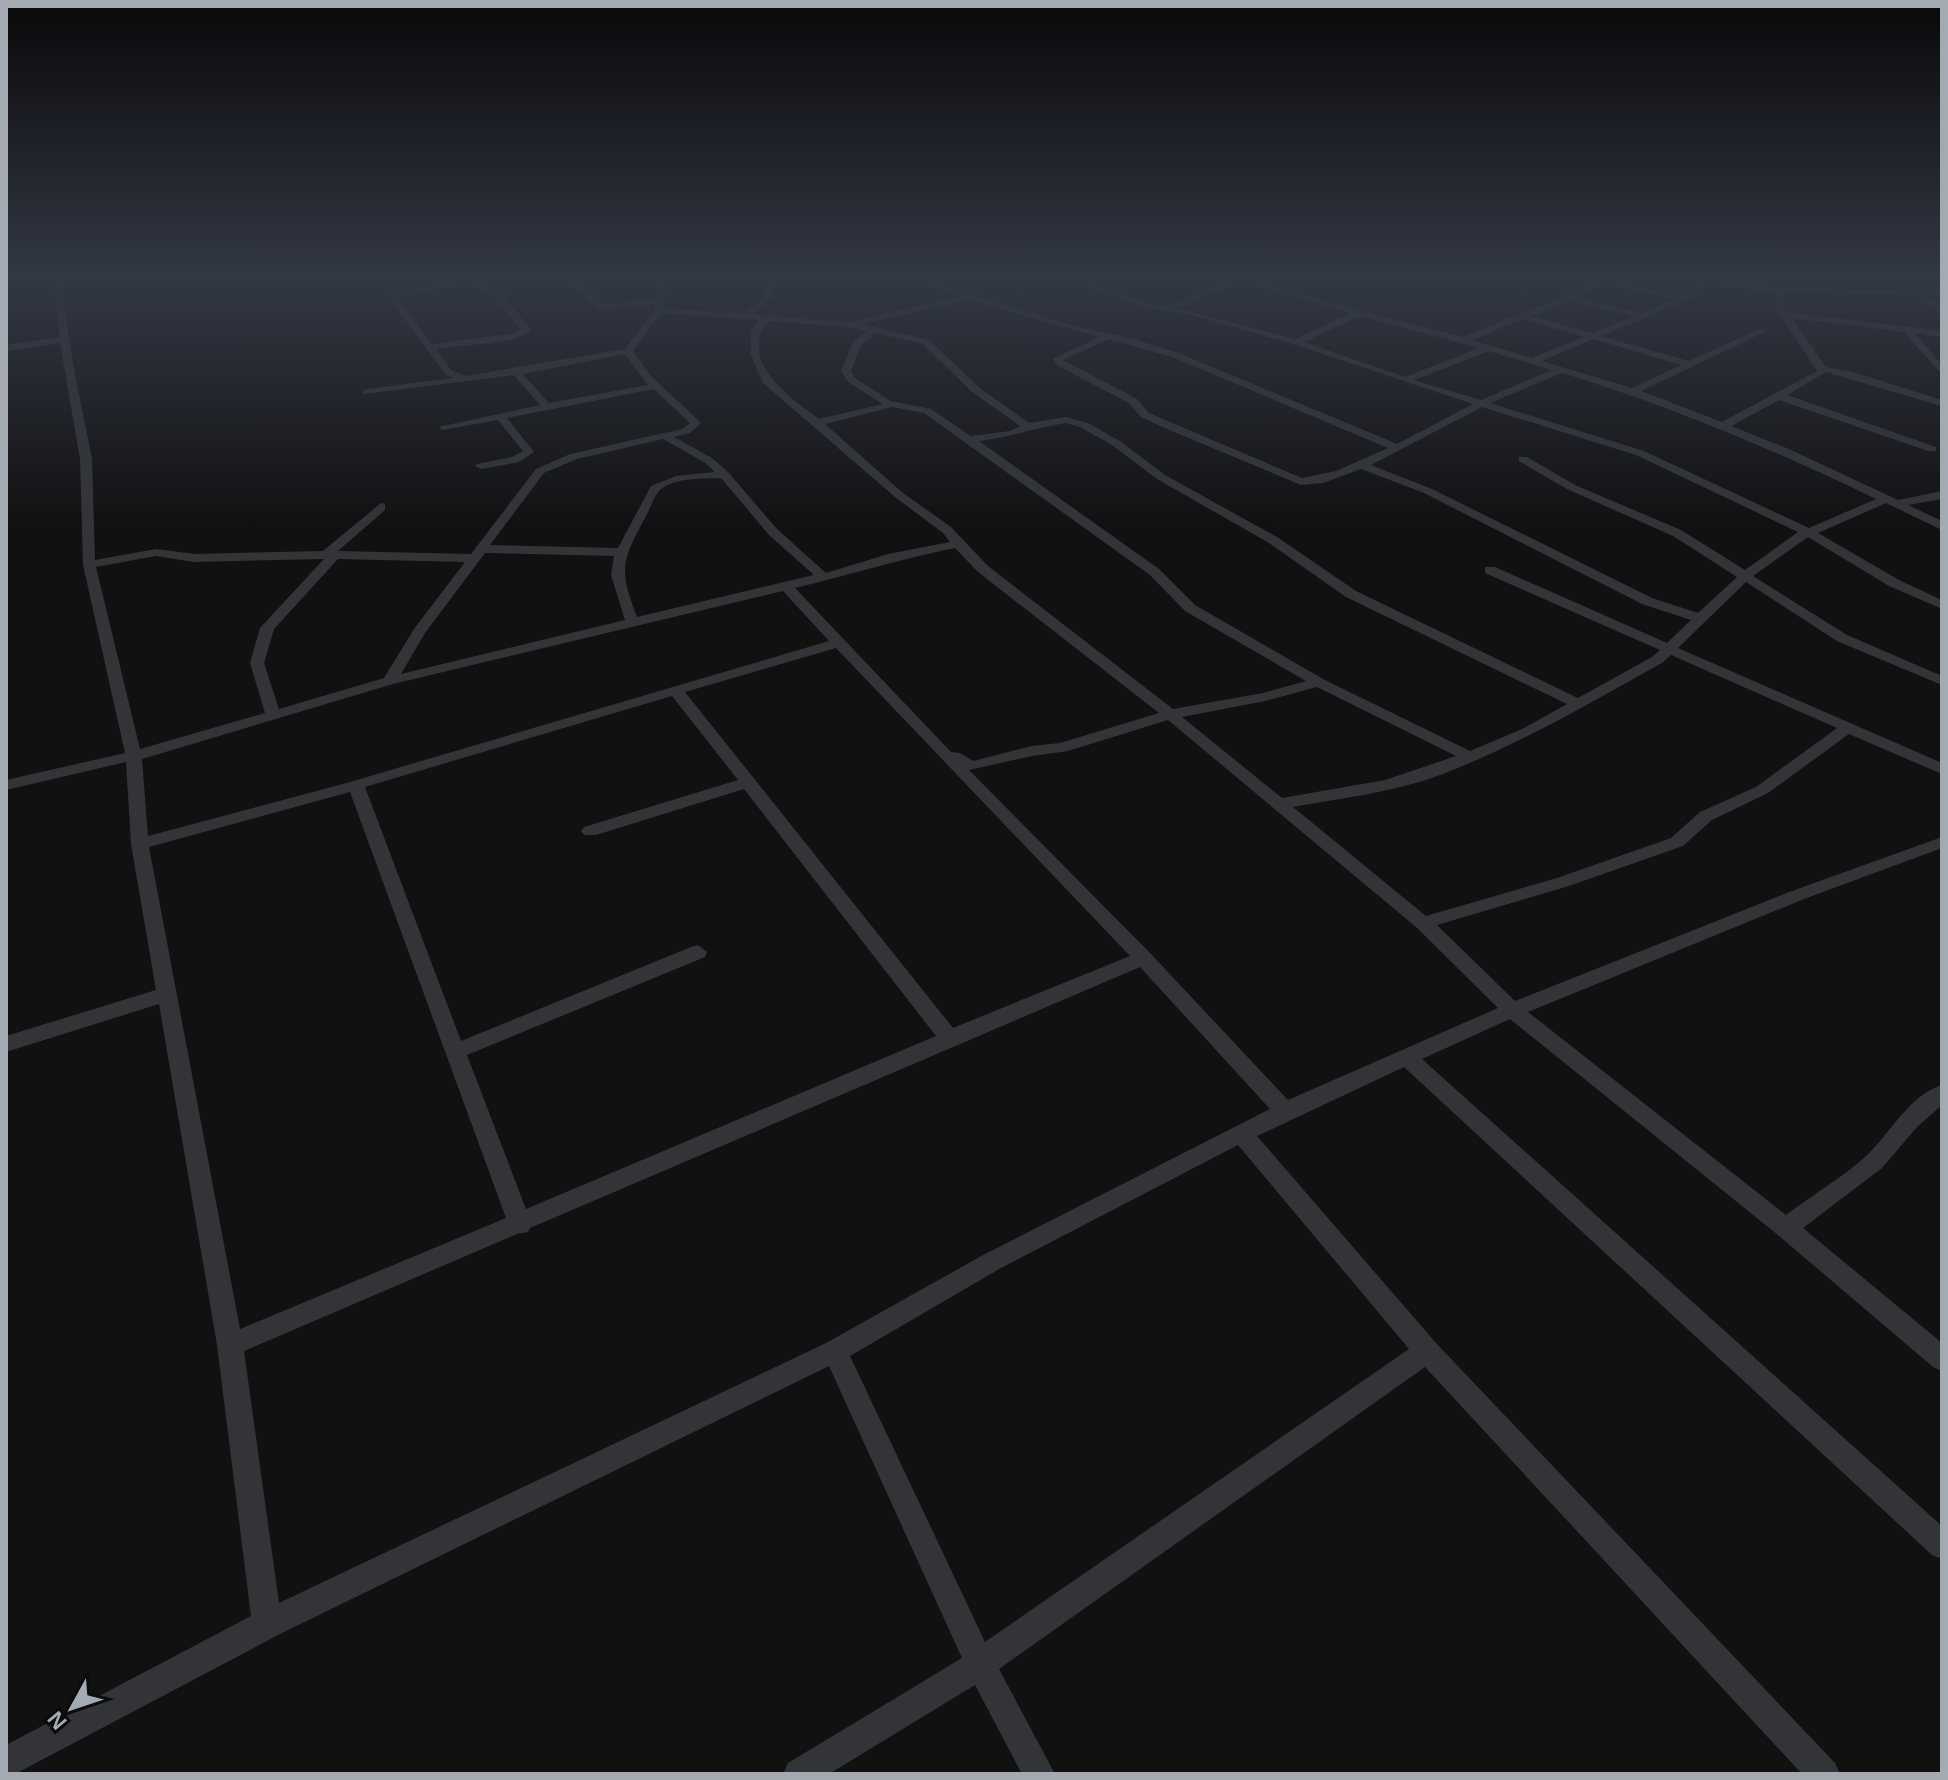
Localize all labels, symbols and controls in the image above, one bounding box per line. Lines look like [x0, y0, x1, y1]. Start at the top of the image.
north arrow [32, 1668, 112, 1748]
text: N [42, 1706, 72, 1735]

